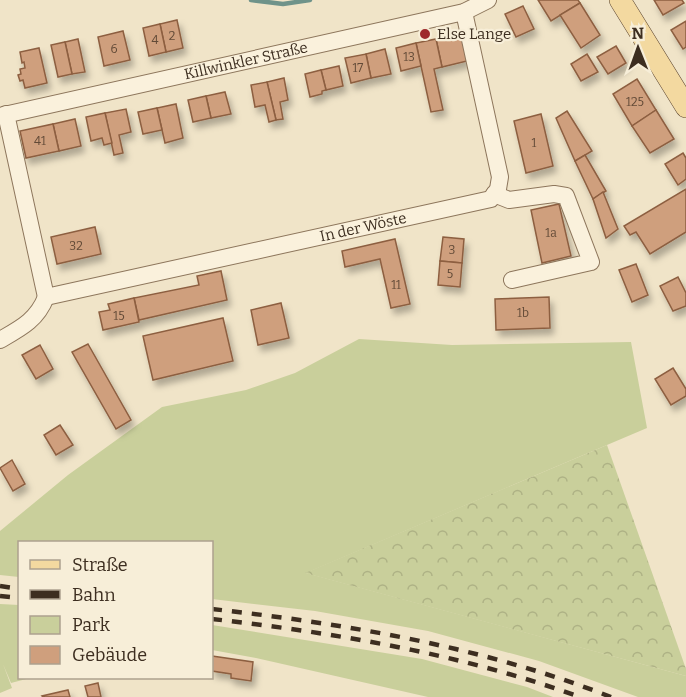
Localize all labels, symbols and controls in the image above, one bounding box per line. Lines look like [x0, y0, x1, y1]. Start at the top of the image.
north arrow [608, 18, 668, 78]
text: N [631, 24, 644, 43]
place label: Else Lange [437, 25, 511, 43]
marker: Else Lange [418, 27, 432, 41]
house number: 2 [169, 29, 175, 43]
house number: 4 [151, 33, 159, 47]
street label: Killwinkler Straße [182, 38, 309, 83]
house number: 6 [110, 42, 118, 56]
house number: 13 [403, 50, 415, 64]
house number: 17 [353, 61, 363, 75]
house number: 125 [626, 95, 644, 109]
house number: 41 [34, 134, 46, 148]
house number: 1 [532, 136, 537, 150]
street label: In der Wöste [318, 209, 408, 245]
house number: 1a [545, 226, 557, 240]
house number: 32 [69, 239, 83, 253]
house number: 3 [449, 243, 456, 257]
house number: 5 [447, 267, 453, 281]
house number: 11 [391, 278, 401, 292]
house number: 1b [517, 306, 529, 320]
house number: 15 [113, 309, 125, 323]
legend [18, 541, 213, 679]
text: Straße [72, 554, 128, 576]
text: Bahn [72, 584, 116, 606]
text: Park [72, 614, 111, 636]
text: Gebäude [72, 644, 147, 666]

